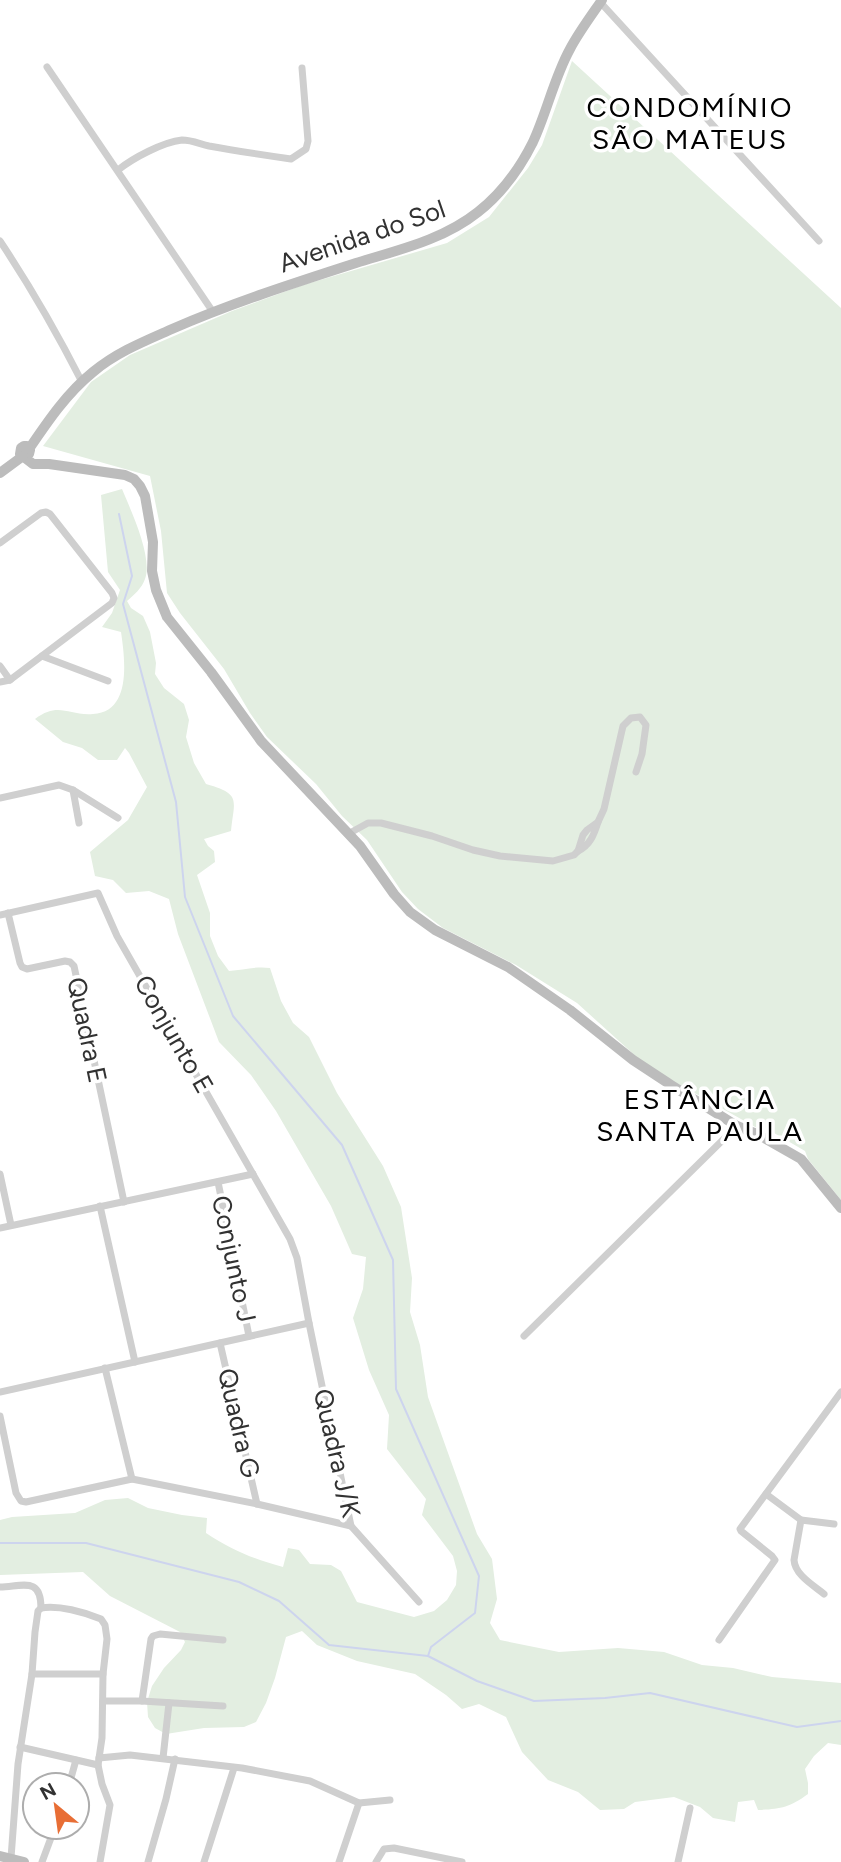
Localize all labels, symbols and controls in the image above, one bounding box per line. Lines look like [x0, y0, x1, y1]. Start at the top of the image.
district label: CONDOMÍNIO SÃO MATEUS [587, 90, 793, 156]
street label: Avenida do Sol [275, 193, 449, 279]
street label: Conjunto E [127, 969, 221, 1099]
street label: Quadra E [60, 974, 114, 1086]
district label: ESTÂNCIA SANTA PAULA [596, 1082, 804, 1148]
street label: Conjunto J [205, 1193, 263, 1325]
street label: Quadra G [211, 1365, 267, 1481]
street label: Quadra J/K [307, 1386, 367, 1521]
north arrow [21, 1771, 91, 1841]
text: N [36, 1778, 60, 1805]

